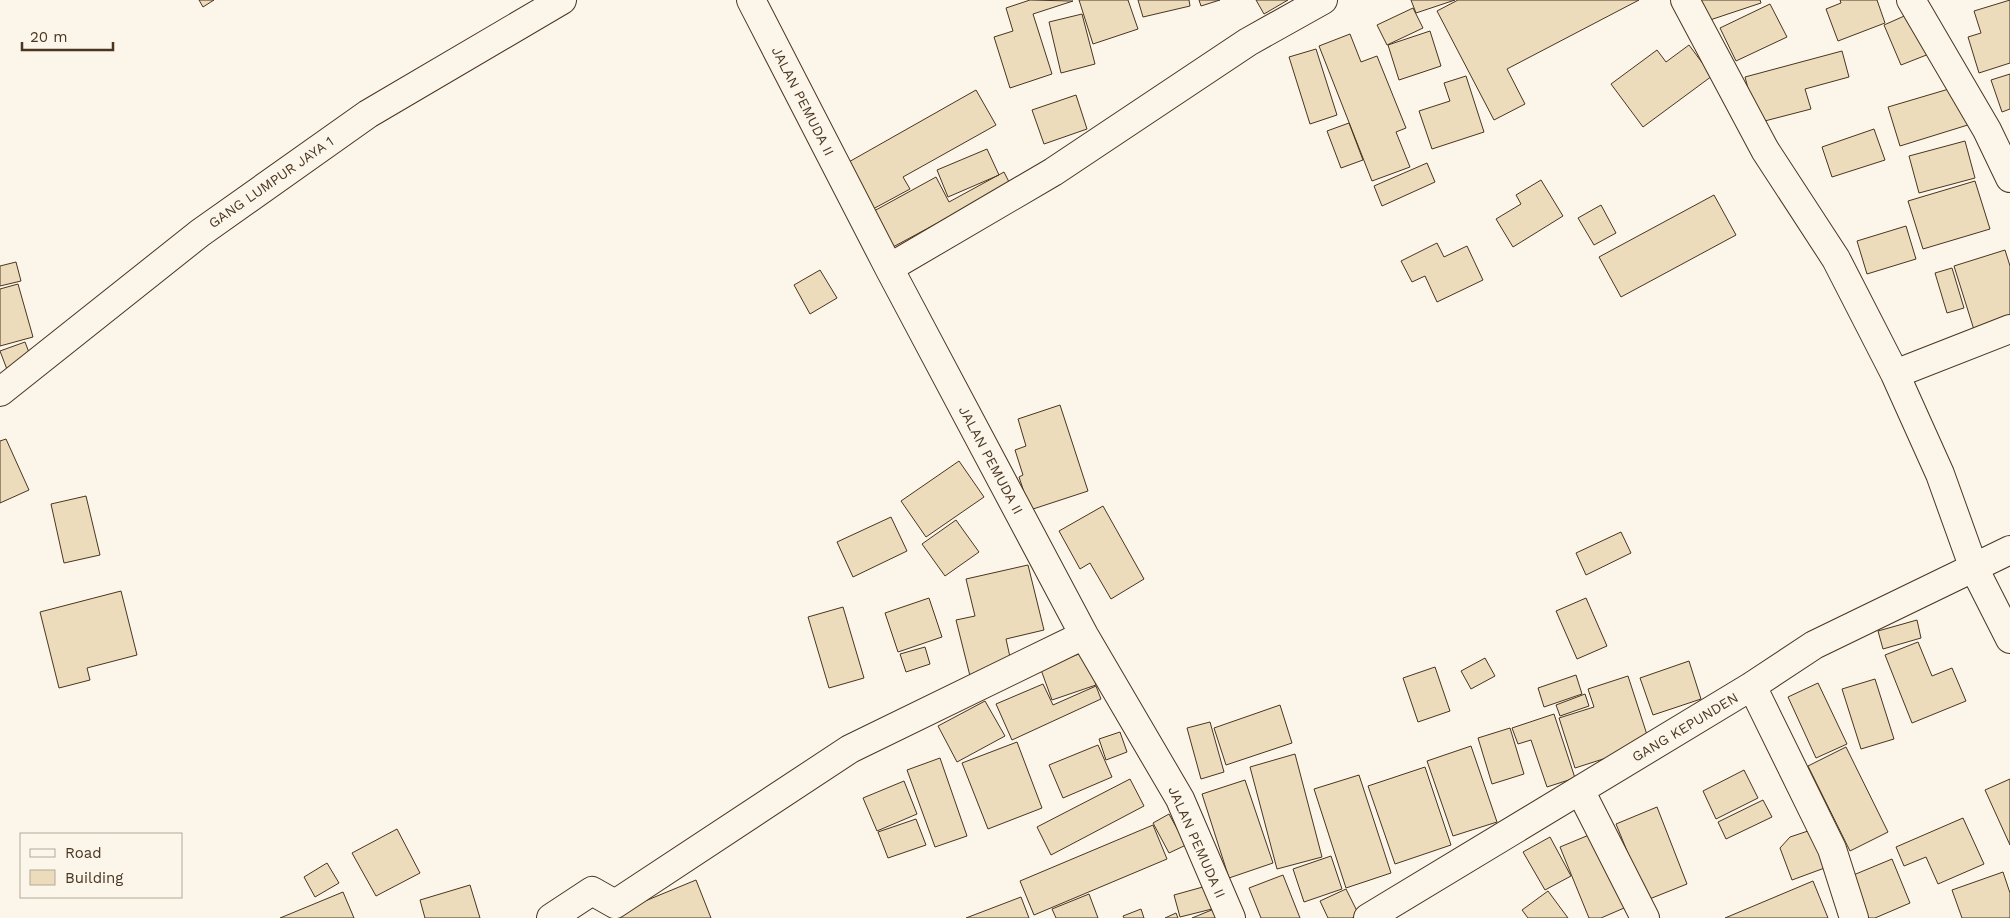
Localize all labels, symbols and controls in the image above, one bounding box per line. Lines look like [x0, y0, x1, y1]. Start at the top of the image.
scale bar [22, 20, 114, 52]
text: 20 m [30, 28, 68, 46]
street label: JALAN PEMUDA II [769, 44, 837, 158]
street label: GANG LUMPUR JAYA 1 [206, 133, 336, 231]
street label: JALAN PEMUDA II [956, 403, 1026, 517]
street label: GANG KEPUNDEN [1629, 689, 1741, 765]
street label: JALAN PEMUDA II [1165, 784, 1229, 900]
legend [20, 833, 182, 898]
text: Road [65, 844, 102, 862]
text: Building [65, 869, 123, 887]

